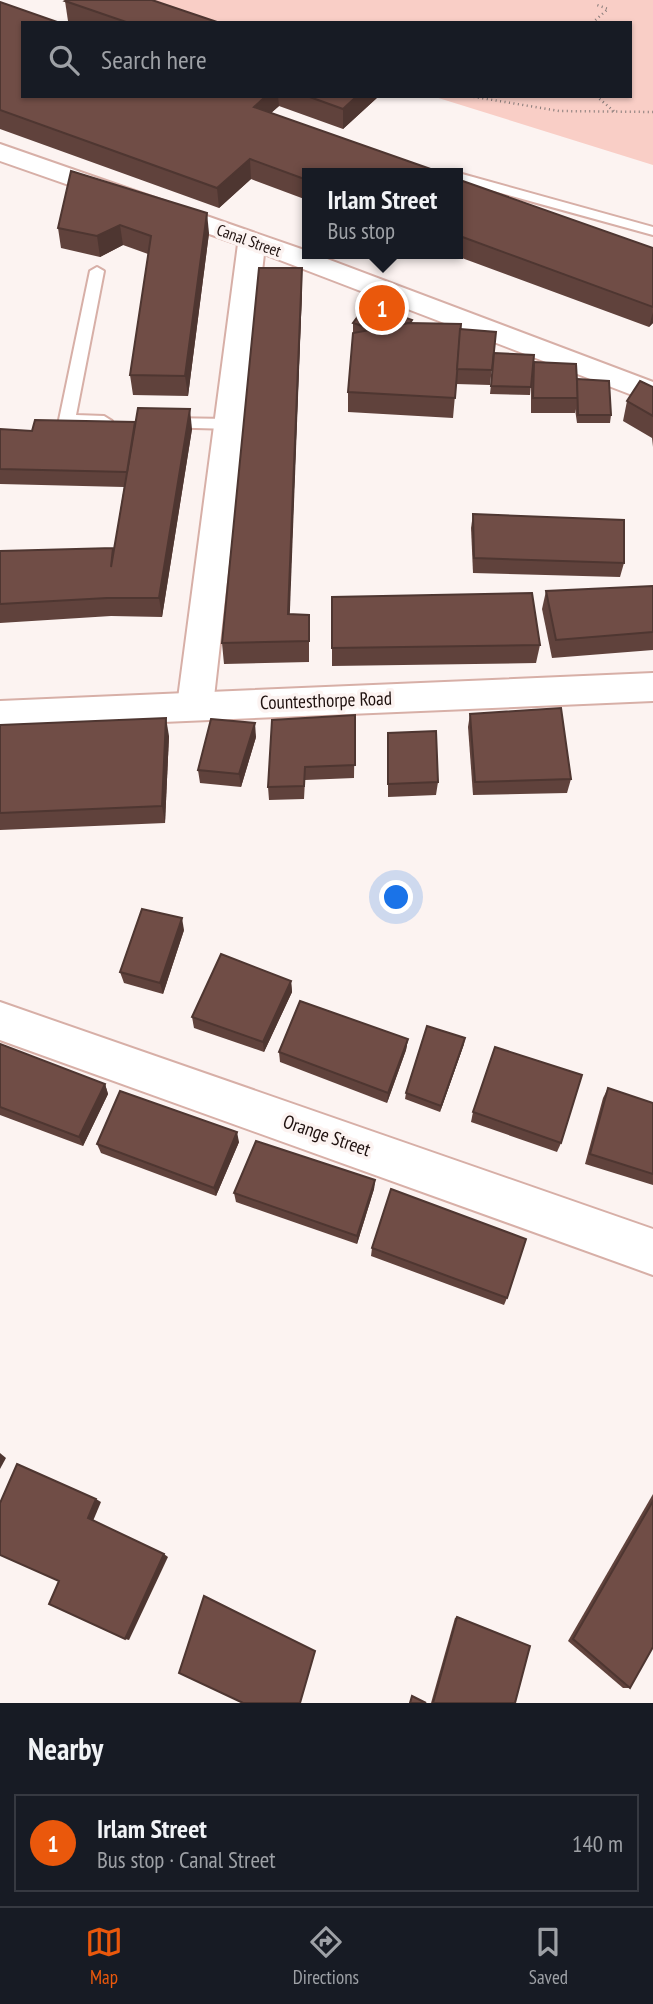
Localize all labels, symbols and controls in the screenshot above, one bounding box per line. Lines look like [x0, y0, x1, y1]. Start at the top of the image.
search box [21, 21, 632, 98]
icon: search [45, 41, 83, 79]
text: Search here [101, 43, 207, 76]
popup [302, 168, 463, 259]
text: Irlam Street [328, 183, 437, 216]
text: Bus stop [328, 216, 395, 245]
street label: Canal Street [214, 219, 285, 261]
pin: 1 [359, 282, 405, 334]
street label: Countesthorpe Road [260, 686, 392, 714]
your location [379, 880, 413, 914]
street label: Orange Street [280, 1109, 375, 1161]
text: Nearby [28, 1729, 103, 1768]
text: Irlam Street [97, 1812, 207, 1845]
text: 1 [48, 1829, 59, 1858]
text: 140 m [572, 1829, 623, 1858]
text: Bus stop · Canal Street [97, 1845, 276, 1874]
tab: Map [85, 1923, 123, 1989]
tab: Directions [293, 1923, 359, 1989]
tab: Saved [529, 1923, 568, 1989]

